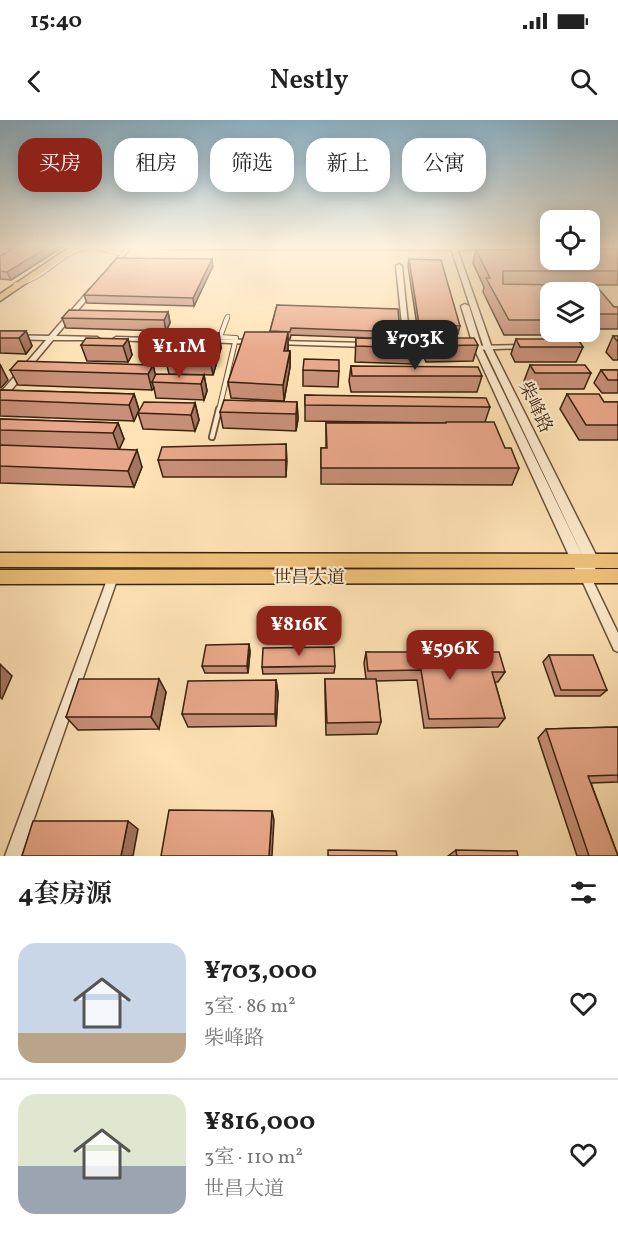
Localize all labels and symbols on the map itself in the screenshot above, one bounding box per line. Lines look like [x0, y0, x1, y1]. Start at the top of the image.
pin: ¥703K [373, 320, 457, 371]
pin: ¥1.1M [137, 328, 221, 379]
street label: 柴峰路 [512, 378, 558, 437]
street label: 世昌大道 [273, 566, 345, 591]
pin: ¥816K [257, 606, 341, 657]
pin: ¥596K [408, 630, 492, 681]

